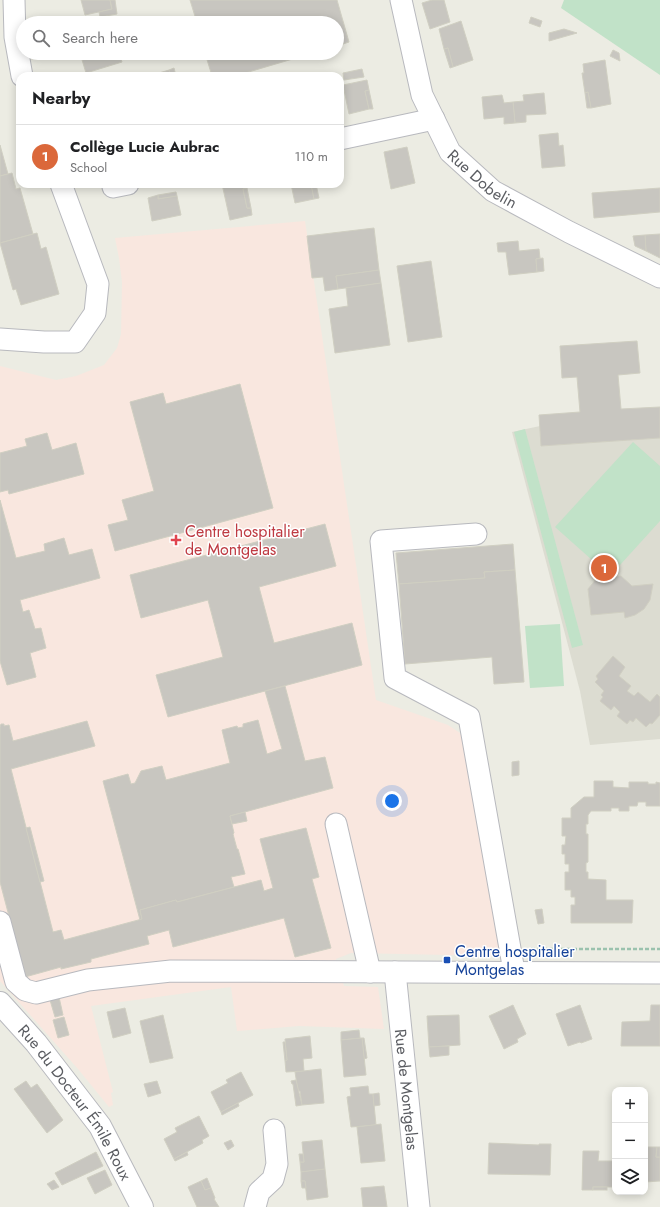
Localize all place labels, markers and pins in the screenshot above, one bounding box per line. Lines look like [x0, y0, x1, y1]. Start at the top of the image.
place label: Centre hospitalier de Montgelas [185, 520, 305, 561]
marker: Centre hospitalier de Montgelas [170, 534, 182, 546]
pin: 1 [591, 553, 617, 583]
place label: Centre hospitalier Montgelas [455, 940, 575, 981]
marker: Centre hospitalier Montgelas [442, 955, 452, 965]

